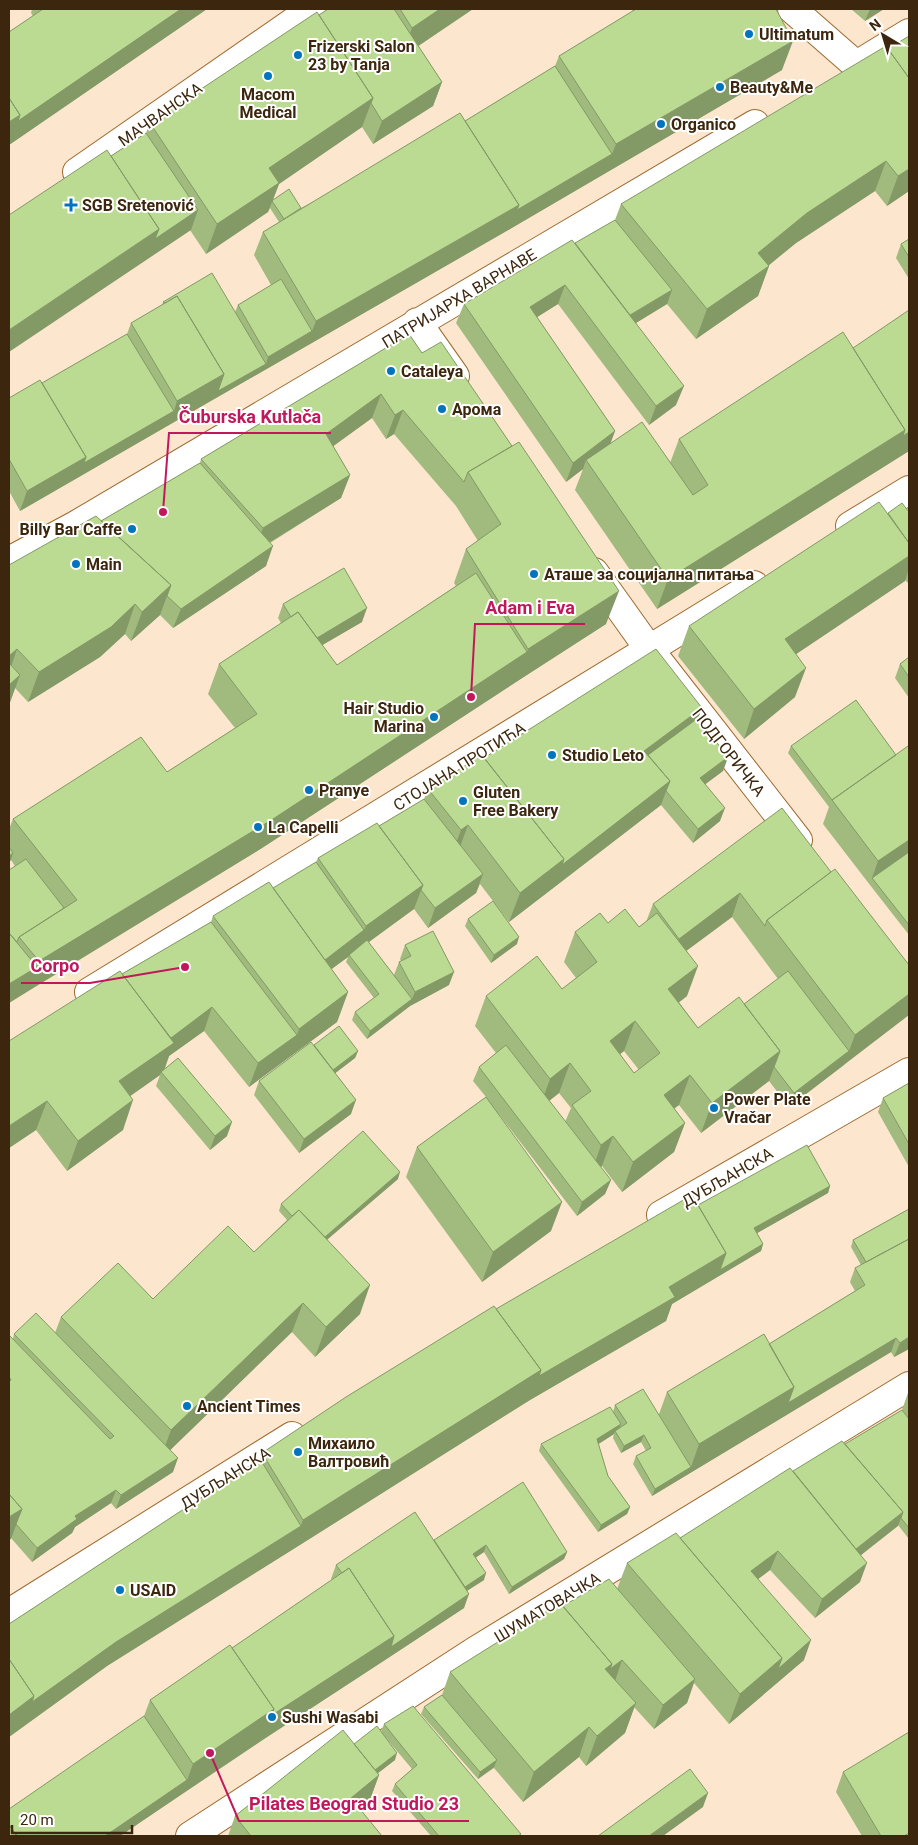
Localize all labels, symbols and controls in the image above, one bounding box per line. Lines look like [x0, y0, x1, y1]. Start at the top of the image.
north arrow [858, 10, 908, 60]
text: N [866, 15, 884, 34]
place label: Ultimatum [759, 25, 834, 44]
marker: Ultimatum [743, 28, 755, 40]
place label: Frizerski Salon 23 by Tanja [308, 37, 415, 74]
marker: Frizerski Salon 23 by Tanja [292, 49, 304, 61]
marker: Macom Medical [262, 70, 274, 82]
street label: МАЧВАНСКА [115, 78, 206, 150]
place label: Beauty&Me [730, 78, 813, 97]
marker: Beauty&Me [714, 81, 726, 93]
place label: Macom Medical [239, 85, 297, 122]
place label: Organico [671, 115, 736, 134]
marker: Organico [655, 118, 667, 130]
place label: SGB Sretenović [82, 196, 194, 215]
marker: SGB Sretenović [64, 198, 78, 212]
street label: ПАТРИЈАРХА ВАРНАВЕ [379, 245, 540, 352]
place label: Cataleya [401, 362, 464, 381]
marker: Cataleya [385, 365, 397, 377]
callout: Čuburska Kutlača [169, 400, 331, 433]
place label: Арома [452, 400, 502, 419]
marker: Арома [436, 403, 448, 415]
text: Čuburska Kutlača [179, 406, 322, 427]
place label: Billy Bar Caffe [20, 520, 122, 539]
marker: Billy Bar Caffe [126, 523, 138, 535]
place label: Main [86, 555, 122, 574]
marker: Main [70, 558, 82, 570]
place label: Аташе за социјална питања [544, 565, 755, 584]
marker: Аташе за социјална питања [528, 568, 540, 580]
callout: Adam i Eva [475, 591, 585, 624]
text: Adam i Eva [485, 597, 575, 618]
place label: Hair Studio Marina [344, 699, 424, 736]
street label: ПОДГОРИЧКА [688, 704, 769, 801]
marker: Hair Studio Marina [428, 711, 440, 723]
street label: СТОЈАНА ПРОТИЋА [390, 718, 529, 815]
place label: Studio Leto [562, 746, 644, 765]
marker: Studio Leto [546, 749, 558, 761]
place label: Pranye [319, 781, 369, 800]
place label: Gluten Free Bakery [473, 783, 559, 820]
marker: Pranye [303, 784, 315, 796]
marker: Gluten Free Bakery [457, 795, 469, 807]
place label: La Capelli [268, 818, 339, 837]
marker: La Capelli [252, 821, 264, 833]
callout: Corpo [21, 950, 90, 983]
text: Corpo [31, 955, 79, 976]
place label: Power Plate Vračar [724, 1090, 811, 1127]
marker: Power Plate Vračar [708, 1102, 720, 1114]
street label: ДУБЉАНСКА [678, 1143, 777, 1211]
place label: Ancient Times [197, 1397, 300, 1416]
marker: Ancient Times [181, 1400, 193, 1412]
place label: Михаило Валтровић [308, 1434, 389, 1471]
street label: ДУБЉАНСКА [177, 1443, 274, 1514]
marker: Михаило Валтровић [292, 1446, 304, 1458]
street label: ШУМАТОВАЧКА [491, 1568, 604, 1647]
place label: USAID [130, 1581, 176, 1600]
marker: USAID [114, 1584, 126, 1596]
place label: Sushi Wasabi [282, 1708, 379, 1727]
marker: Sushi Wasabi [266, 1711, 278, 1723]
callout: Pilates Beograd Studio 23 [239, 1788, 469, 1821]
text: Pilates Beograd Studio 23 [249, 1793, 459, 1814]
scale bar [12, 1802, 132, 1834]
text: 20 m [20, 1811, 54, 1829]

